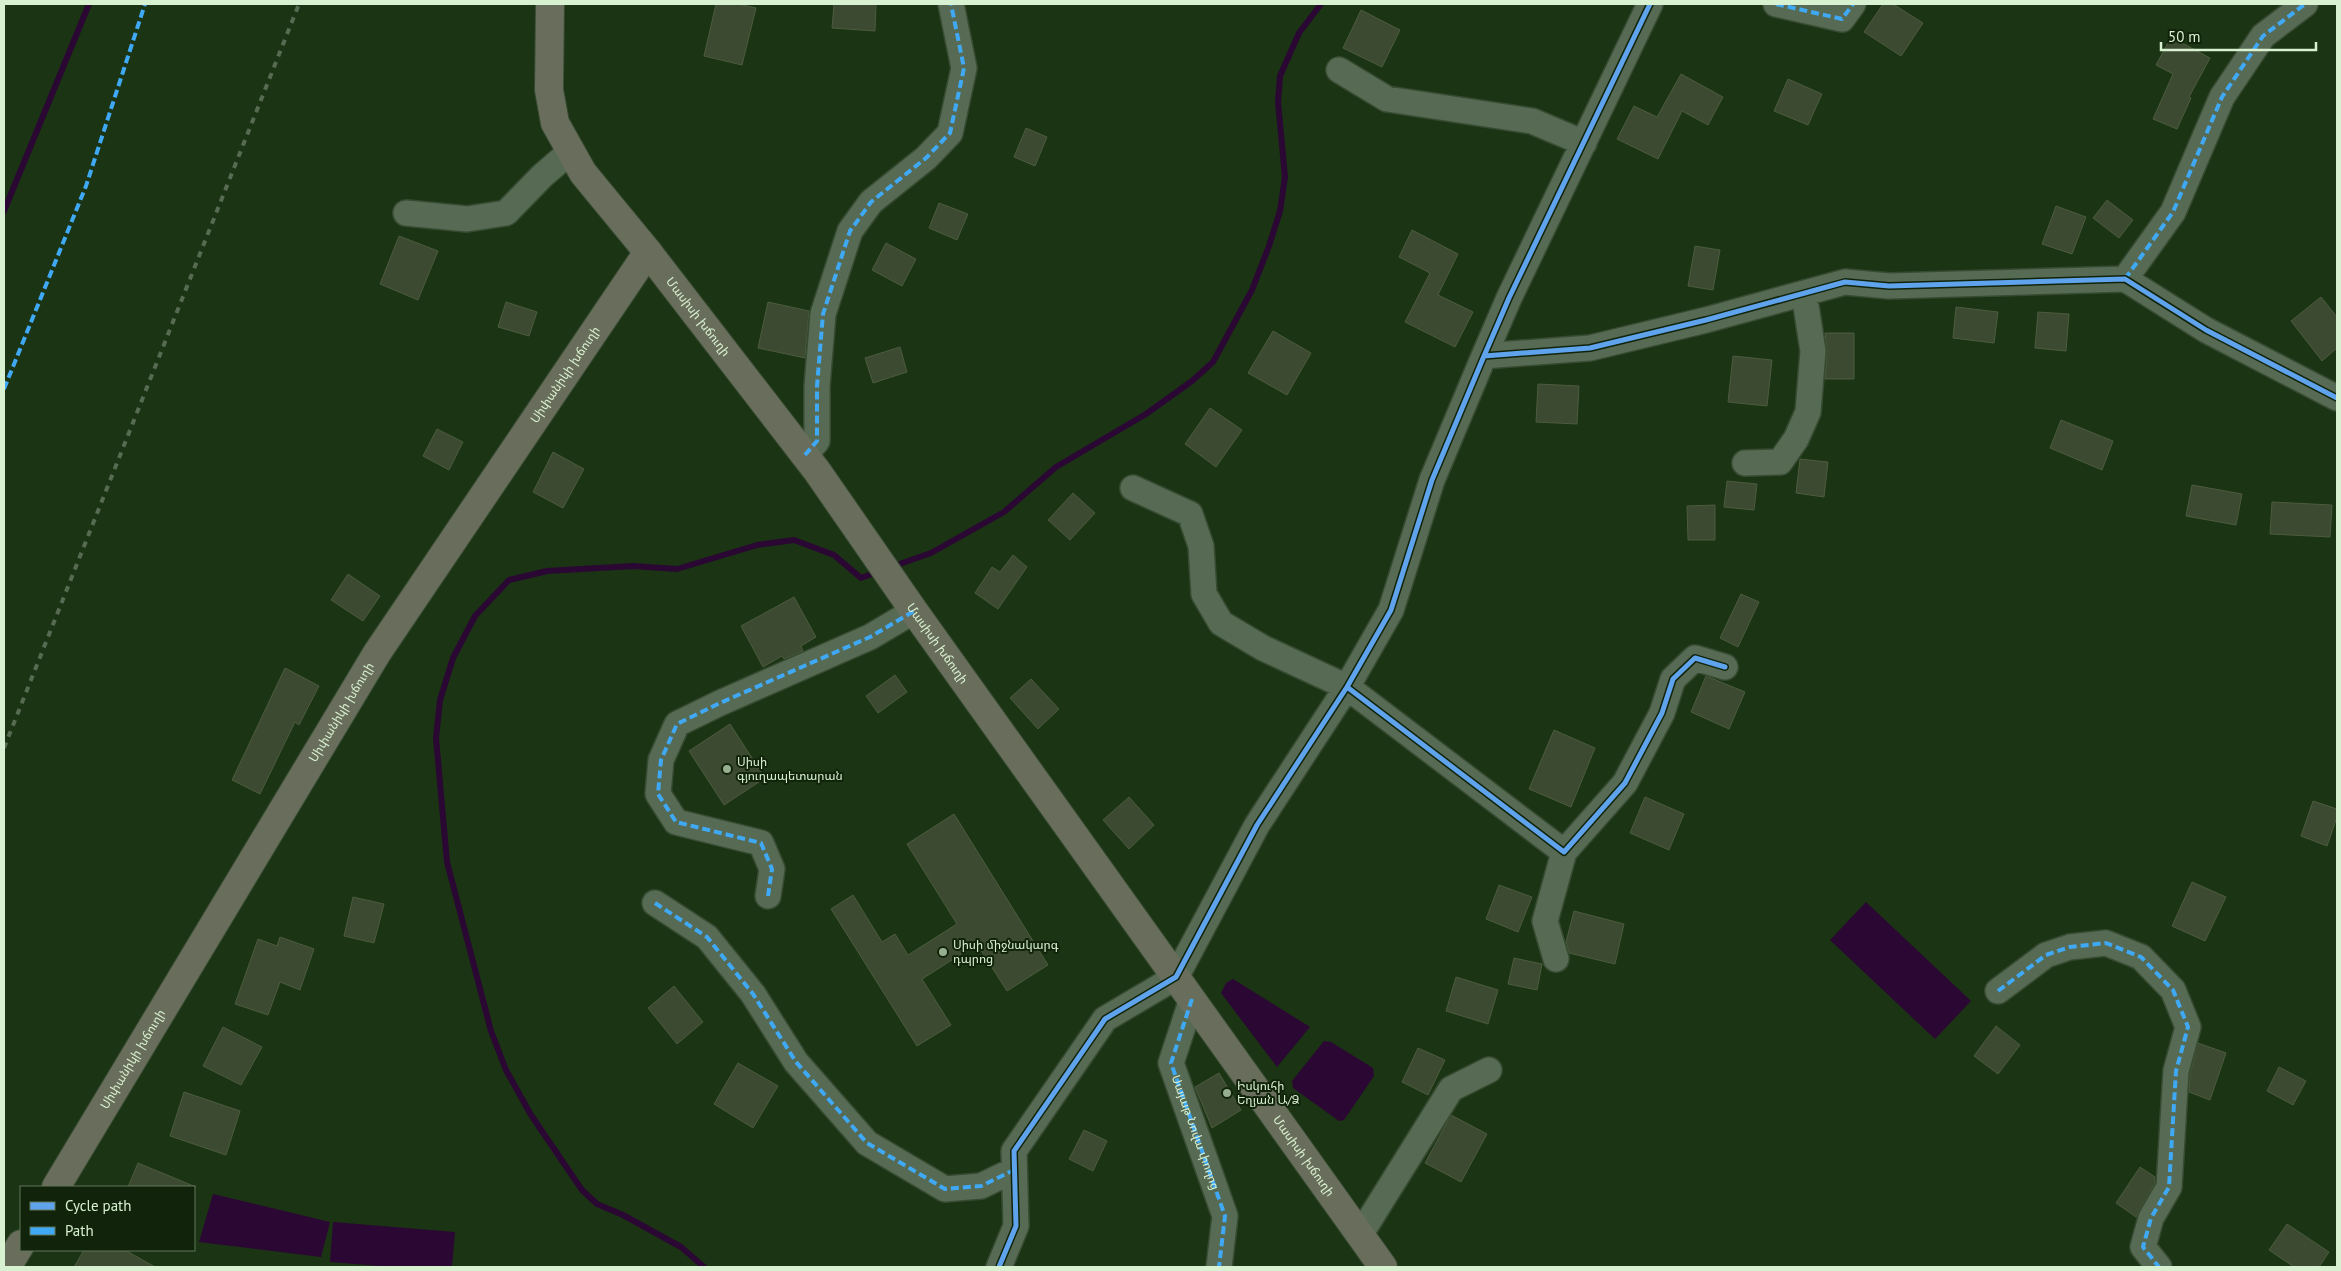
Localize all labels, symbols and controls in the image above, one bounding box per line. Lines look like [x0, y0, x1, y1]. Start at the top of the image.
scale bar [2161, 20, 2316, 52]
text: 50 m [2168, 27, 2201, 46]
street label: Մասիսի խճուղի [663, 274, 734, 359]
street label: Սիփանիկի խճուղի [527, 323, 603, 426]
street label: Մասիսի խճուղի [904, 600, 972, 686]
street label: Սիփանիկի խճուղի [305, 659, 377, 764]
place label: Սիսի գյուղապետարան [737, 754, 843, 783]
marker: Սիսի գյուղապետարան [721, 763, 733, 775]
place label: Սիսի միջնակարգ դպրոց [953, 937, 1059, 966]
marker: Սիսի միջնակարգ դպրոց [937, 946, 949, 958]
street label: Սիփանիկի խճուղի [97, 1007, 168, 1112]
street label: Սայաթ Նովա փողոց [1169, 1073, 1223, 1192]
place label: Իսկուհի Եղյան Ա/Ձ [1237, 1078, 1300, 1107]
marker: Իսկուհի Եղյան Ա/Ձ [1221, 1087, 1233, 1099]
street label: Մասիսի խճուղի [1270, 1112, 1338, 1199]
legend [20, 1186, 195, 1251]
text: Cycle path [65, 1196, 131, 1215]
text: Path [65, 1221, 94, 1240]

